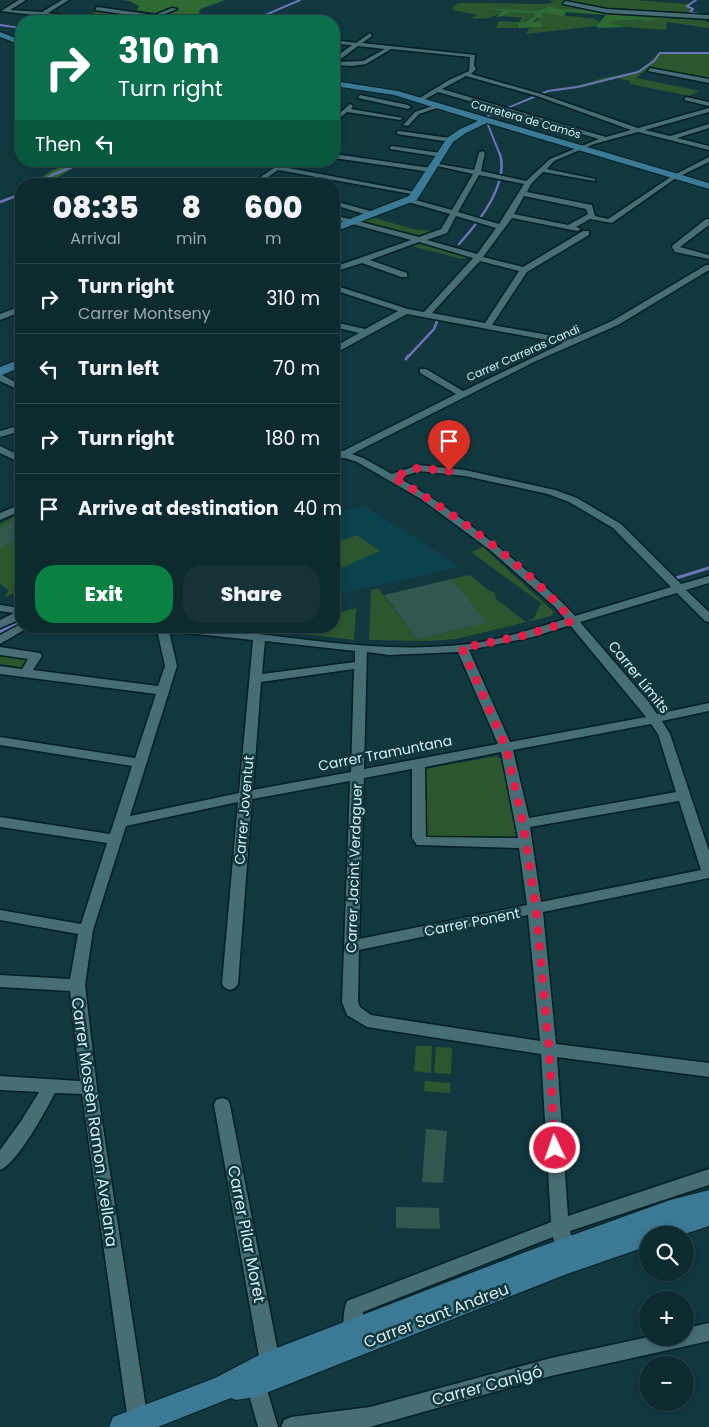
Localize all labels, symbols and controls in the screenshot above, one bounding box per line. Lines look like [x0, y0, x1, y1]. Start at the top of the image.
text: 310 m [118, 26, 220, 75]
icon: right [35, 35, 100, 100]
text: Turn right [118, 73, 223, 104]
street label: Carretera de Camós [469, 96, 583, 142]
icon: left [91, 130, 119, 158]
text: Then [35, 131, 81, 158]
text: 08:35 [52, 186, 139, 229]
text: 8 [182, 186, 201, 229]
text: 600 [244, 186, 303, 229]
text: Arrival [70, 227, 121, 250]
text: min [176, 227, 207, 250]
text: m [265, 227, 282, 250]
text: Turn right [78, 273, 174, 300]
icon: right [35, 285, 63, 313]
text: 310 m [266, 285, 320, 312]
text: Carrer Montseny [78, 302, 211, 325]
street label: Carrer Carreras Candi [464, 321, 582, 385]
icon: left [35, 355, 63, 383]
text: Turn left [78, 355, 159, 382]
text: 70 m [273, 355, 320, 382]
pin [428, 420, 470, 471]
icon: right [35, 425, 63, 453]
text: Turn right [78, 425, 174, 452]
text: 180 m [265, 425, 320, 452]
icon: arrive [435, 427, 463, 455]
icon: arrive [35, 495, 63, 523]
text: Arrive at destination [78, 495, 279, 522]
text: 40 m [294, 495, 342, 522]
button: Exit [35, 565, 173, 623]
button: Share [183, 565, 320, 623]
street label: Carrer Límits [603, 636, 675, 718]
street label: Carrer Tramuntana [316, 730, 454, 776]
street label: Carrer Joventut [229, 755, 259, 865]
street label: Carrer Jacint Verdaguer [341, 783, 367, 953]
street label: Carrer Ponent [422, 903, 522, 941]
street label: Carrer Mossèn Ramon Avellana [66, 996, 123, 1248]
position arrow [528, 1121, 580, 1173]
street label: Carrer Pilar Moret [222, 1164, 271, 1305]
map controls [639, 1226, 694, 1411]
button: search [639, 1226, 694, 1281]
street label: Carrer Sant Andreu [360, 1277, 512, 1354]
button: + [639, 1291, 694, 1346]
button: − [639, 1356, 694, 1411]
street label: Carrer Canigó [429, 1360, 545, 1411]

